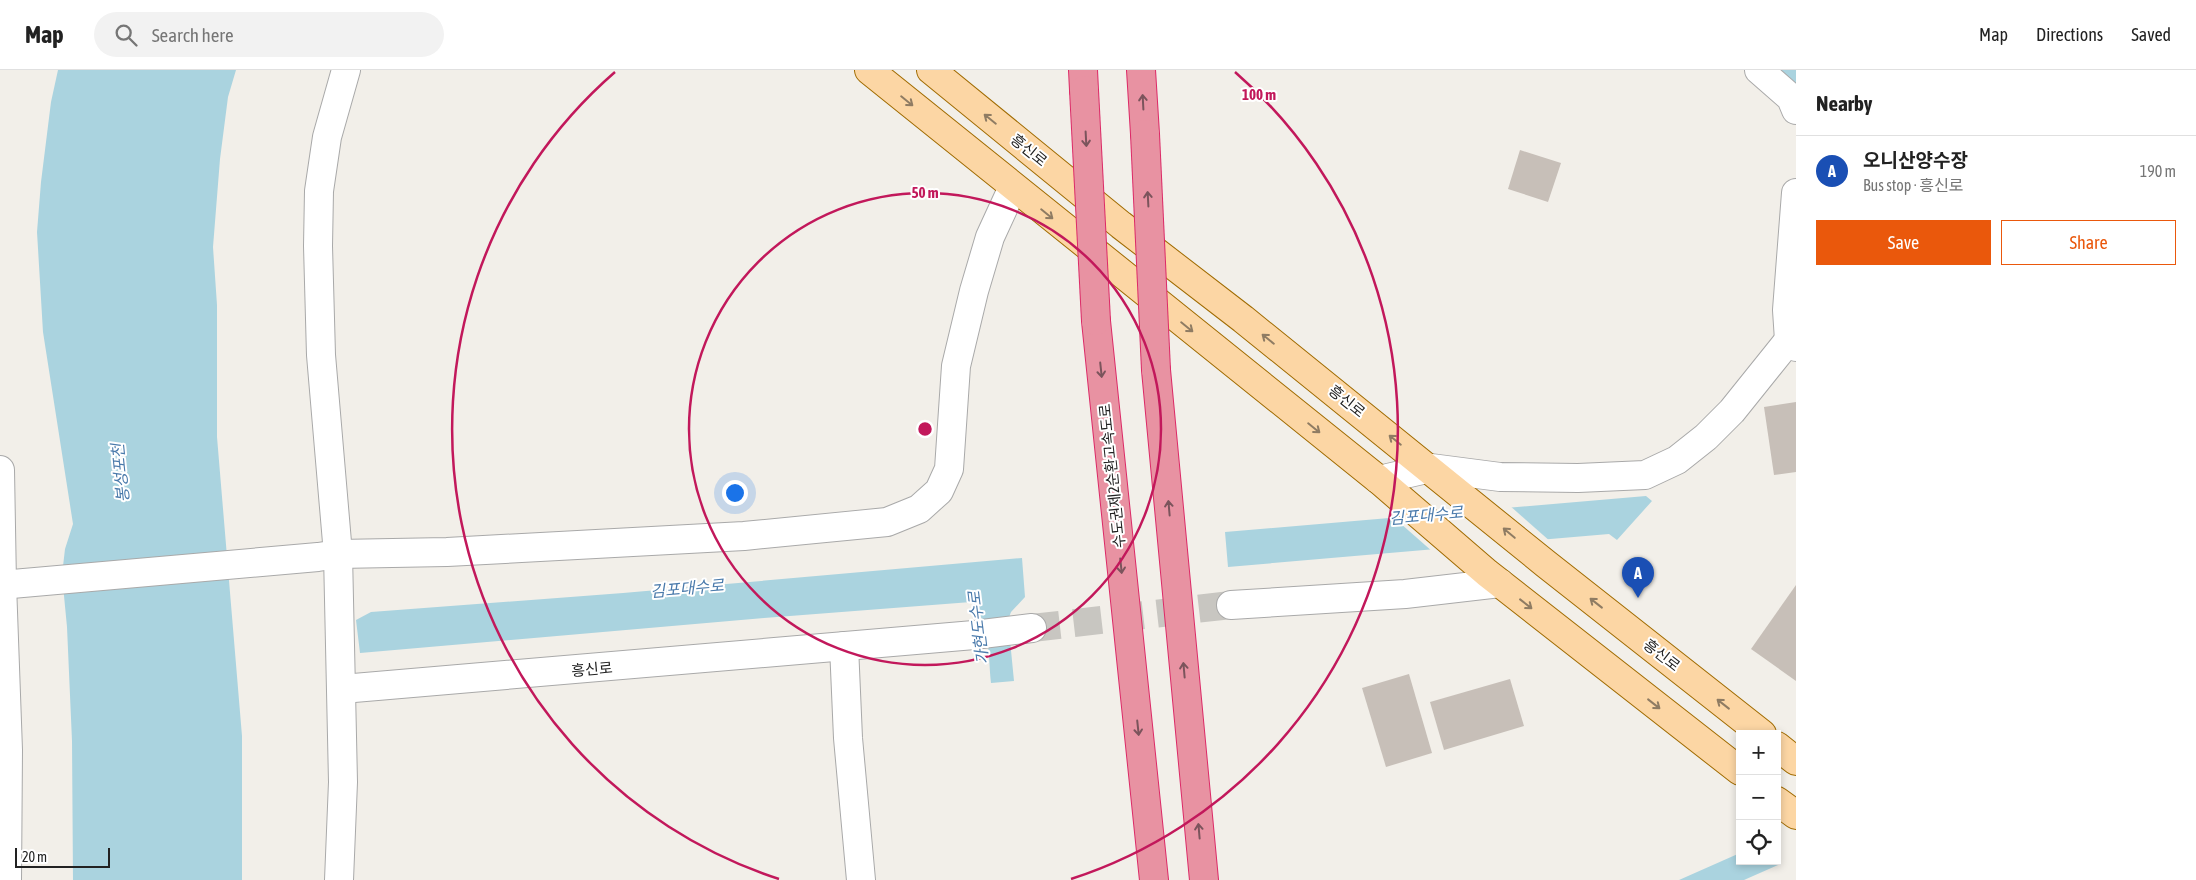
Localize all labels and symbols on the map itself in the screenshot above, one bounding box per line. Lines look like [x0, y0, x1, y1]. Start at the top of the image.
text: 100 m [1242, 86, 1276, 103]
one-way arrow [1138, 94, 1148, 110]
one-way arrow [900, 95, 913, 106]
one-way arrow [984, 113, 997, 124]
street label: 흥신로 [1008, 130, 1050, 170]
one-way arrow [1082, 130, 1091, 146]
text: 50 m [912, 184, 939, 201]
one-way arrow [1143, 191, 1152, 207]
one-way arrow [1040, 209, 1053, 220]
one-way arrow [1180, 321, 1193, 332]
one-way arrow [1262, 333, 1275, 344]
one-way arrow [1096, 362, 1106, 378]
street label: 흥신로 [1326, 381, 1368, 421]
street label: 수도권제2순환고속도로 [1096, 403, 1128, 549]
centre of rings [916, 420, 934, 438]
one-way arrow [1307, 422, 1320, 433]
one-way arrow [1389, 435, 1402, 446]
water label: 봉성포천 [108, 441, 132, 503]
your location [722, 480, 748, 506]
one-way arrow [1164, 500, 1174, 516]
water label: 김포대수로 [1389, 503, 1465, 527]
one-way arrow [1503, 527, 1516, 538]
pin: A [1622, 557, 1654, 598]
one-way arrow [1116, 558, 1126, 574]
water label: 김포대수로 [650, 576, 726, 600]
water label: 가현도수로 [964, 589, 991, 666]
one-way arrow [1590, 597, 1603, 608]
one-way arrow [1519, 598, 1532, 609]
street label: 흥신로 [1640, 636, 1684, 674]
street label: 흥신로 [571, 659, 613, 679]
one-way arrow [1179, 662, 1189, 678]
one-way arrow [1647, 698, 1660, 709]
one-way arrow [1717, 698, 1730, 709]
one-way arrow [1134, 720, 1143, 736]
one-way arrow [1195, 824, 1204, 840]
scale bar [15, 845, 110, 868]

